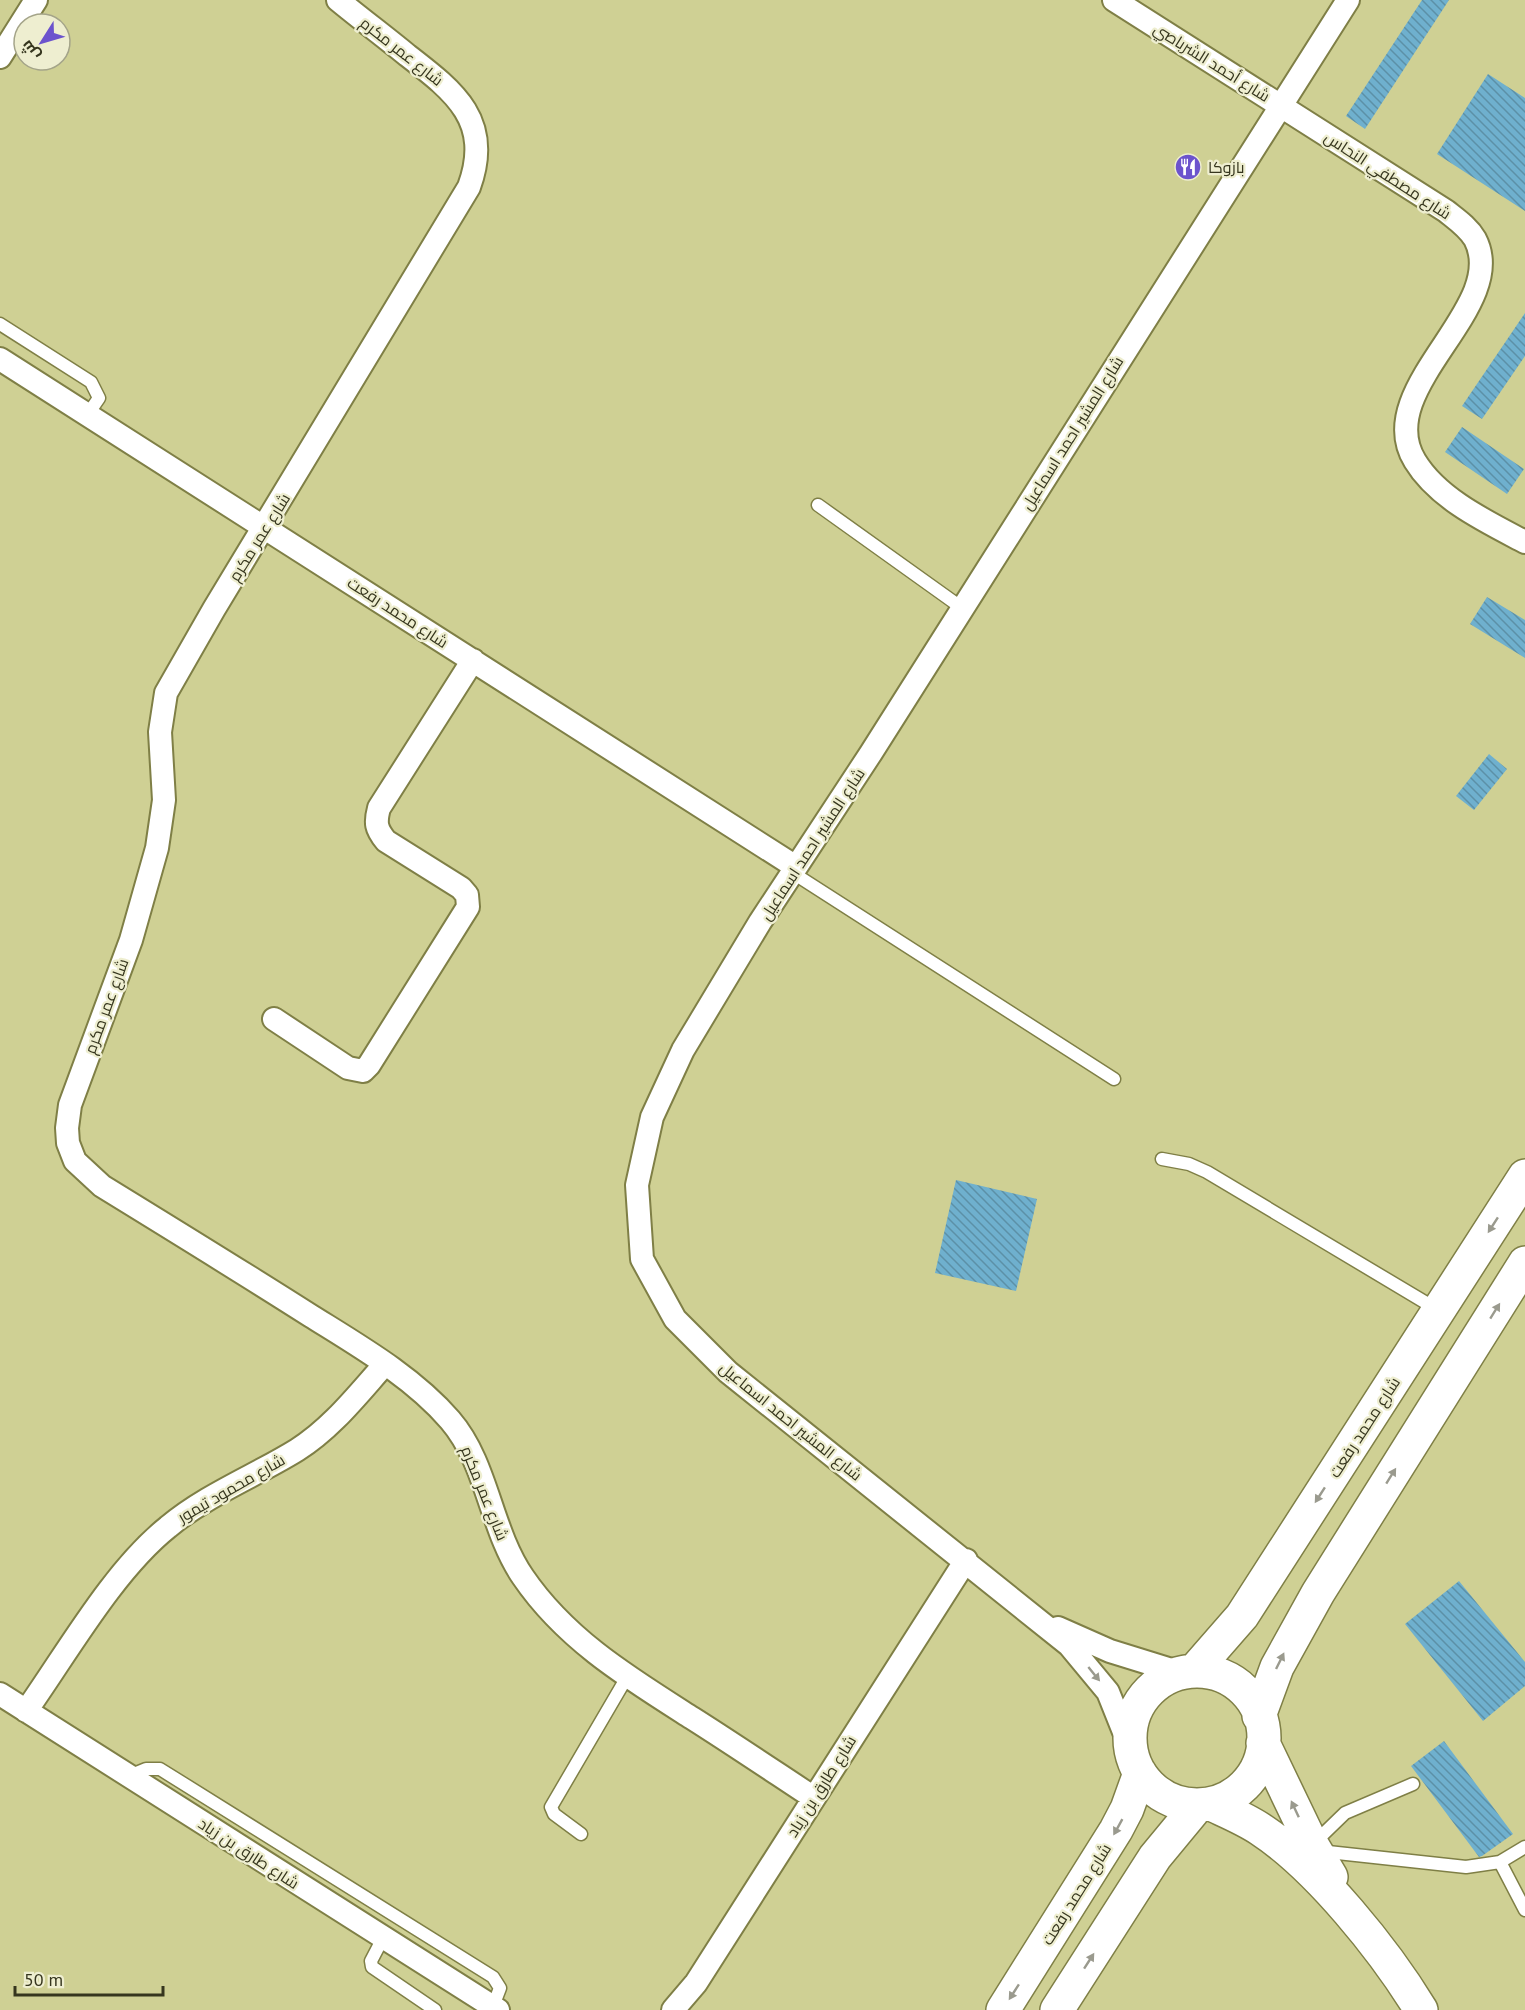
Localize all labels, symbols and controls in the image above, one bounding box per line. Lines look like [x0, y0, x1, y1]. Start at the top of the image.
north arrow [12, 12, 72, 72]
street label: شارع عمر مكرم [355, 12, 448, 91]
street label: شارع أحمد الشرباصي [1148, 18, 1274, 108]
text: ش [16, 37, 44, 65]
street label: شارع مصطفي النحاس [1319, 127, 1455, 227]
restaurant icon: بازوكا [1173, 152, 1203, 182]
place label: بازوكا [1208, 157, 1245, 177]
street label: شارع المشير احمد اسماعيل [1016, 352, 1129, 515]
street label: شارع عمر مكرم [224, 489, 296, 586]
street label: شارع محمد رفعت [343, 572, 452, 654]
street label: شارع المشير احمد اسماعيل [755, 764, 870, 925]
street label: شارع عمر مكرم [79, 955, 134, 1057]
one-way arrow [1488, 1217, 1499, 1233]
one-way arrow [1489, 1303, 1500, 1319]
street label: شارع المشير احمد اسماعيل [714, 1357, 866, 1486]
street label: شارع محمد رفعت [1324, 1373, 1406, 1482]
street label: شارع عمر مكرم [455, 1443, 513, 1544]
street label: شارع محمود تيمور [173, 1449, 289, 1529]
one-way arrow [1386, 1468, 1397, 1484]
one-way arrow [1314, 1487, 1325, 1503]
one-way arrow [1275, 1652, 1285, 1669]
one-way arrow [1087, 1666, 1100, 1682]
street label: شارع طارق بن زياد [782, 1731, 862, 1842]
one-way arrow [1290, 1800, 1299, 1817]
street label: شارع طارق بن زياد [194, 1813, 303, 1895]
one-way arrow [1112, 1819, 1123, 1835]
street label: شارع محمد رفعت [1037, 1840, 1117, 1950]
one-way arrow [1083, 1953, 1094, 1969]
scale bar [15, 1959, 164, 1997]
text: 50 m [24, 1968, 63, 1991]
one-way arrow [1009, 1984, 1020, 2000]

